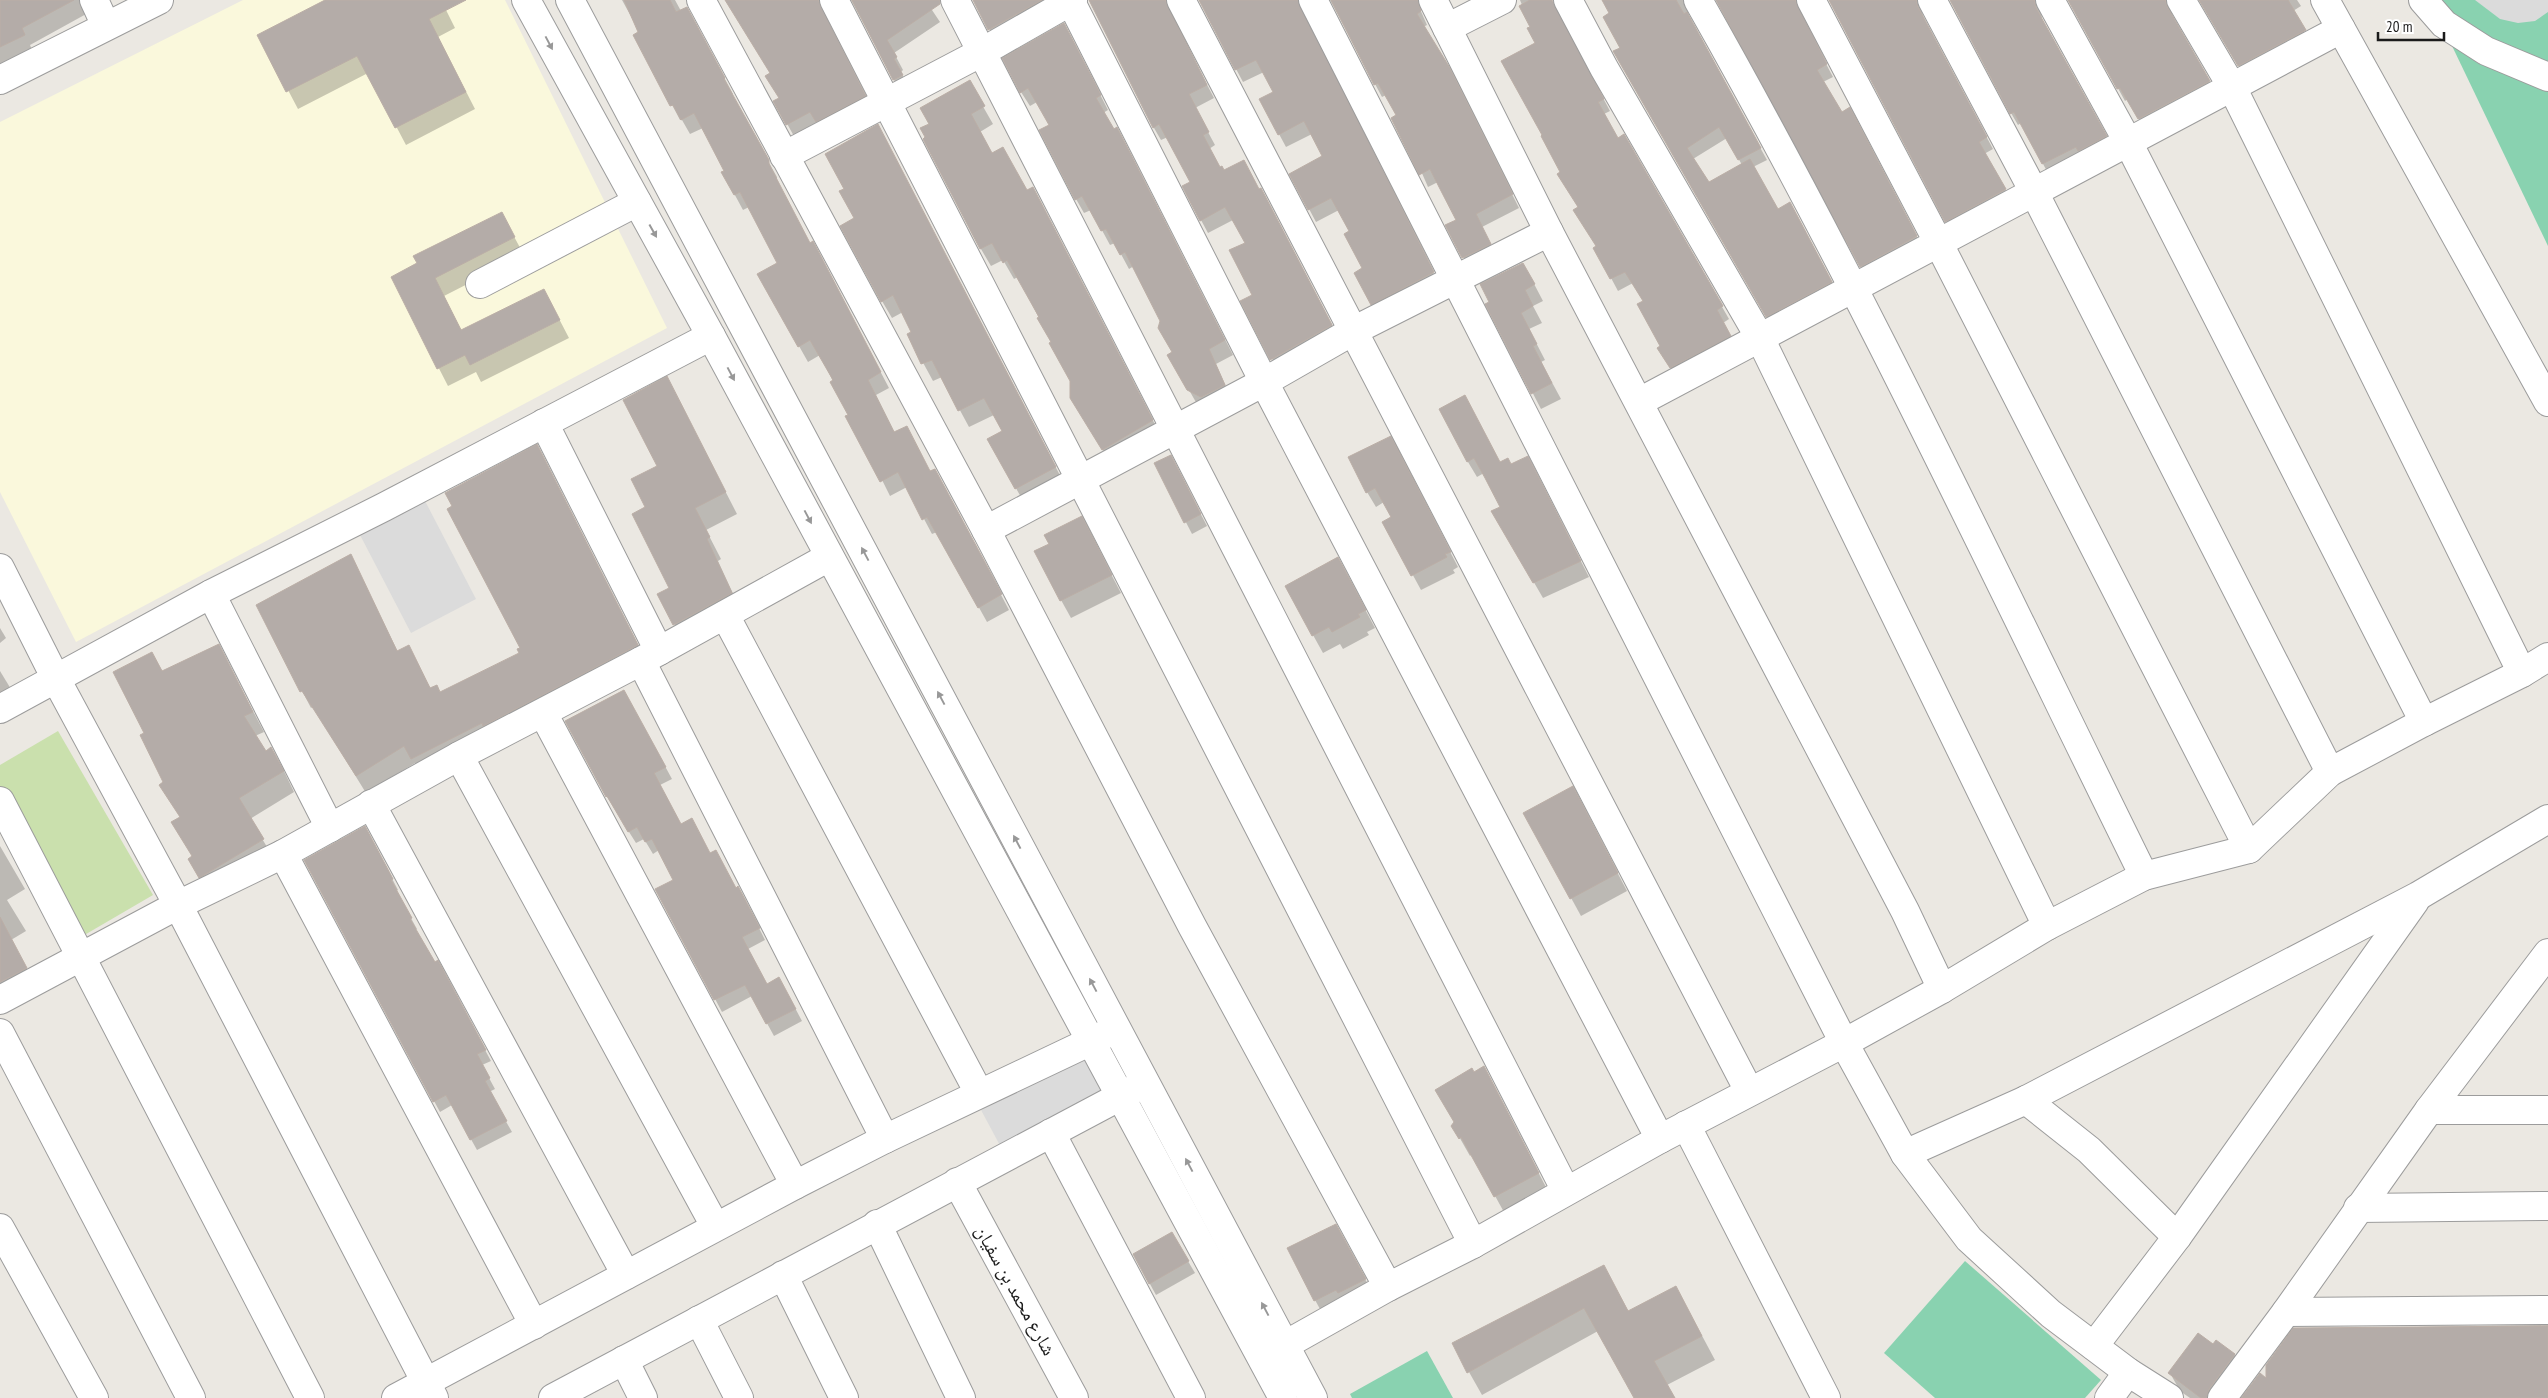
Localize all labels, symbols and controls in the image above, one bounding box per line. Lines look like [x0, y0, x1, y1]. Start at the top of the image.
scale bar [2378, 10, 2444, 42]
text: 20 m [2386, 17, 2412, 36]
one-way arrow [545, 36, 553, 50]
one-way arrow [649, 224, 657, 239]
one-way arrow [727, 366, 735, 381]
one-way arrow [804, 510, 812, 524]
one-way arrow [861, 547, 869, 562]
one-way arrow [937, 691, 945, 705]
one-way arrow [1013, 834, 1021, 849]
one-way arrow [1089, 978, 1097, 993]
one-way arrow [1185, 1158, 1193, 1173]
street label: شارع محمد بن سفيان [970, 1221, 1062, 1359]
one-way arrow [1261, 1301, 1269, 1316]

